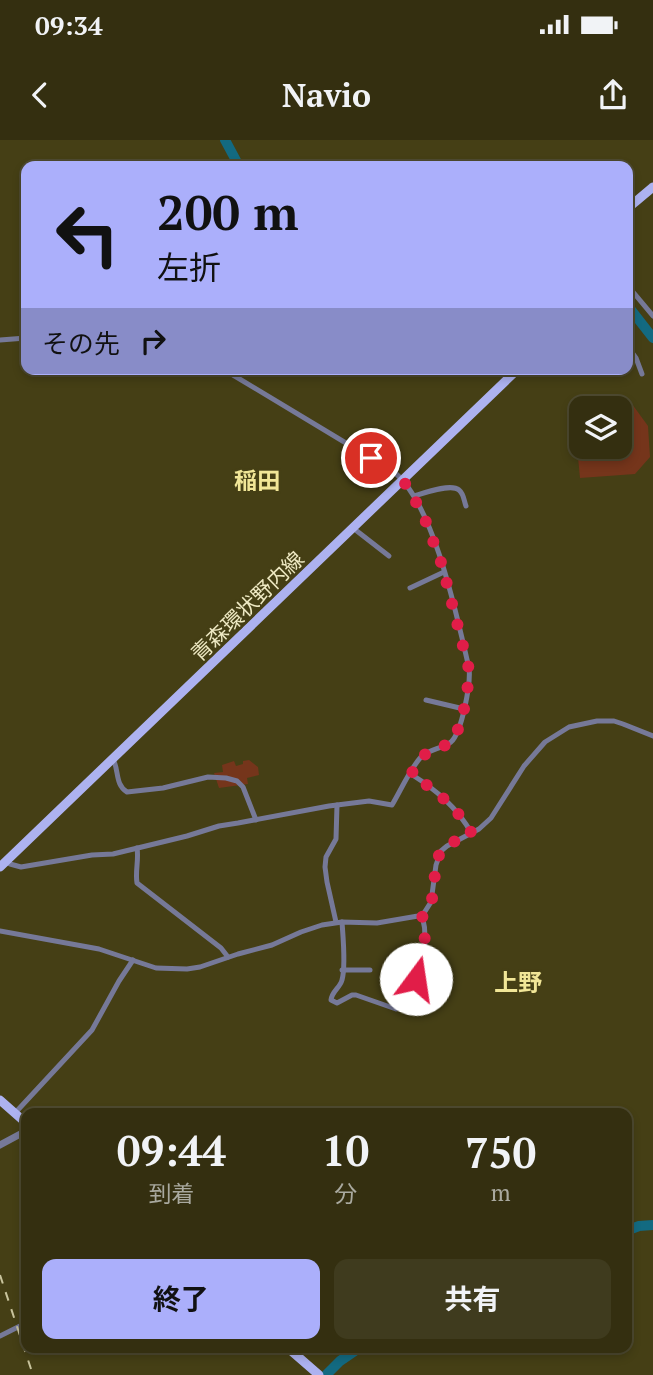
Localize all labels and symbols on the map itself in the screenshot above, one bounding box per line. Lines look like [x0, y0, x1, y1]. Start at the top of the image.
pin [341, 428, 401, 488]
district label: 稲田 [234, 465, 280, 496]
street label: 青森環状野内線 [184, 545, 310, 667]
position arrow [379, 942, 453, 1016]
district label: 上野 [494, 966, 542, 998]

